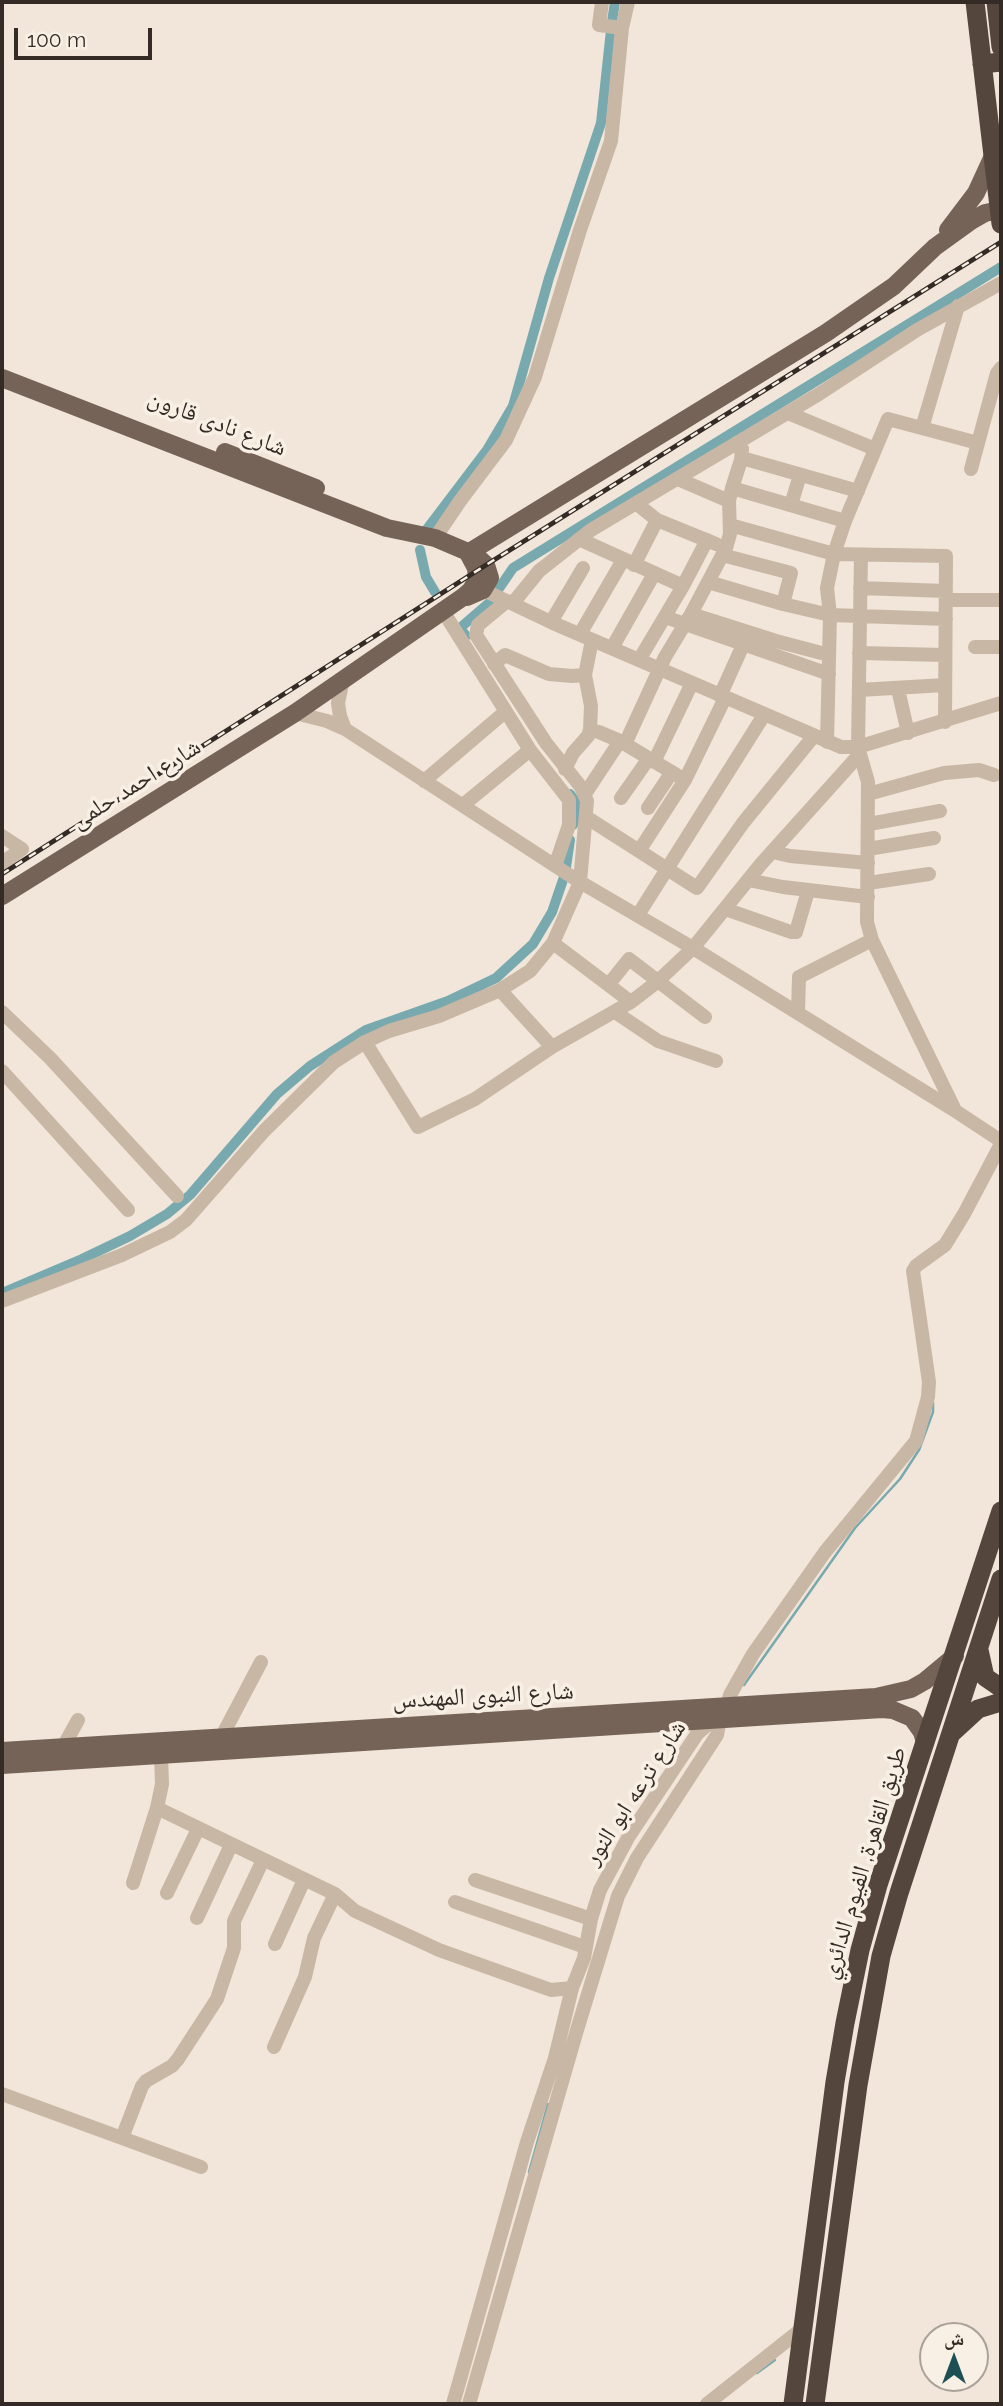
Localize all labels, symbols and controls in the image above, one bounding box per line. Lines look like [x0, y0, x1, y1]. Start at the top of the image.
scale bar [18, 14, 156, 58]
text: 100 m [27, 27, 86, 52]
street label: شارع نادى قارون [144, 383, 290, 463]
street label: شارع احمد حلمى [66, 733, 206, 835]
street label: شارع النبوى المهندس [392, 1677, 574, 1715]
street label: شارع ترعه ابو النور [578, 1715, 692, 1871]
street label: طريق القاهرة, الفيوم الدائري [815, 1743, 913, 1983]
north arrow [919, 2322, 989, 2392]
text: ش [944, 2327, 964, 2349]

